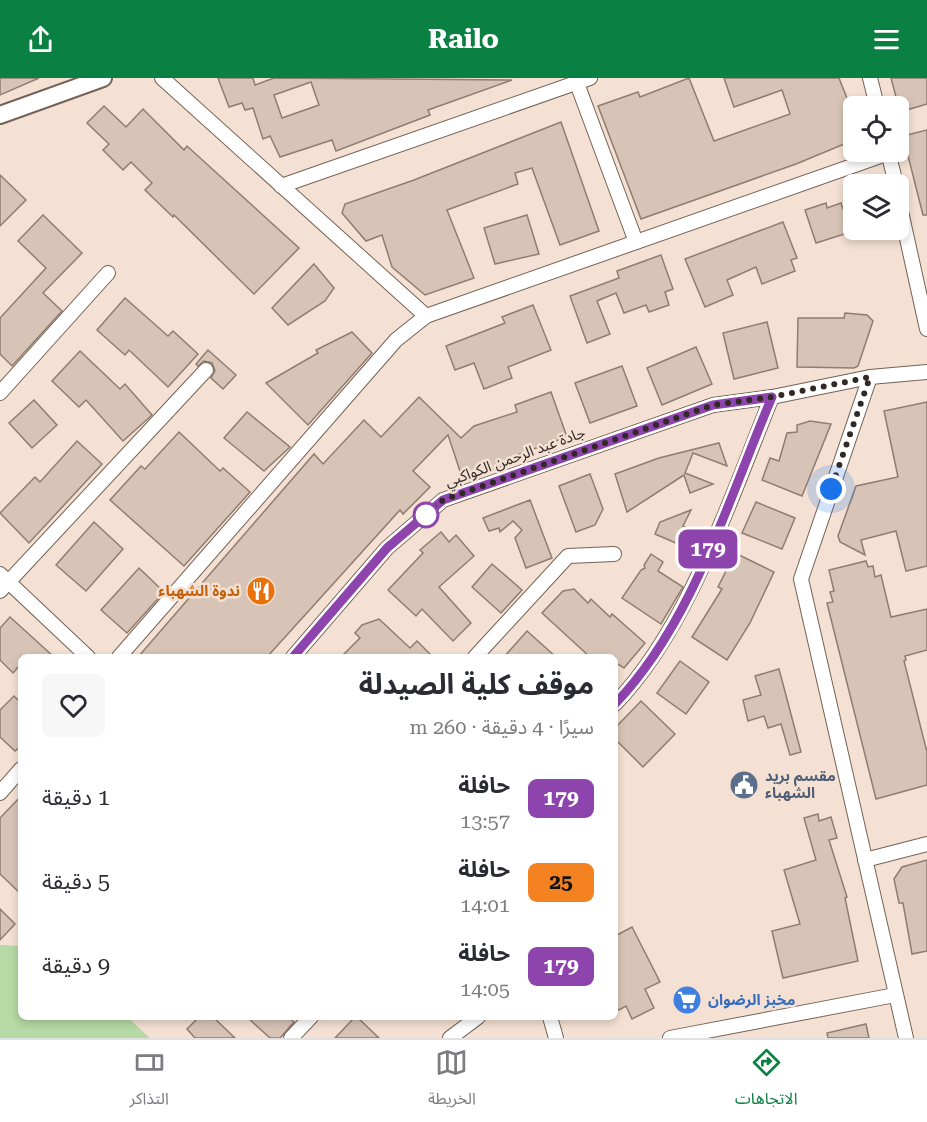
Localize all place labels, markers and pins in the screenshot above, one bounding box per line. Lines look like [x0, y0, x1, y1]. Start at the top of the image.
unlabelled marker [413, 502, 439, 528]
restaurant icon: ندوة الشهباء [245, 575, 277, 607]
place label: ندوة الشهباء [158, 582, 240, 600]
place label: مقسم بريد الشهباء [765, 767, 836, 802]
public building icon: مقسم بريد الشهباء [728, 769, 760, 801]
supermarket icon: مخبز الرضوان [671, 984, 703, 1016]
place label: مخبز الرضوان [708, 991, 795, 1009]

